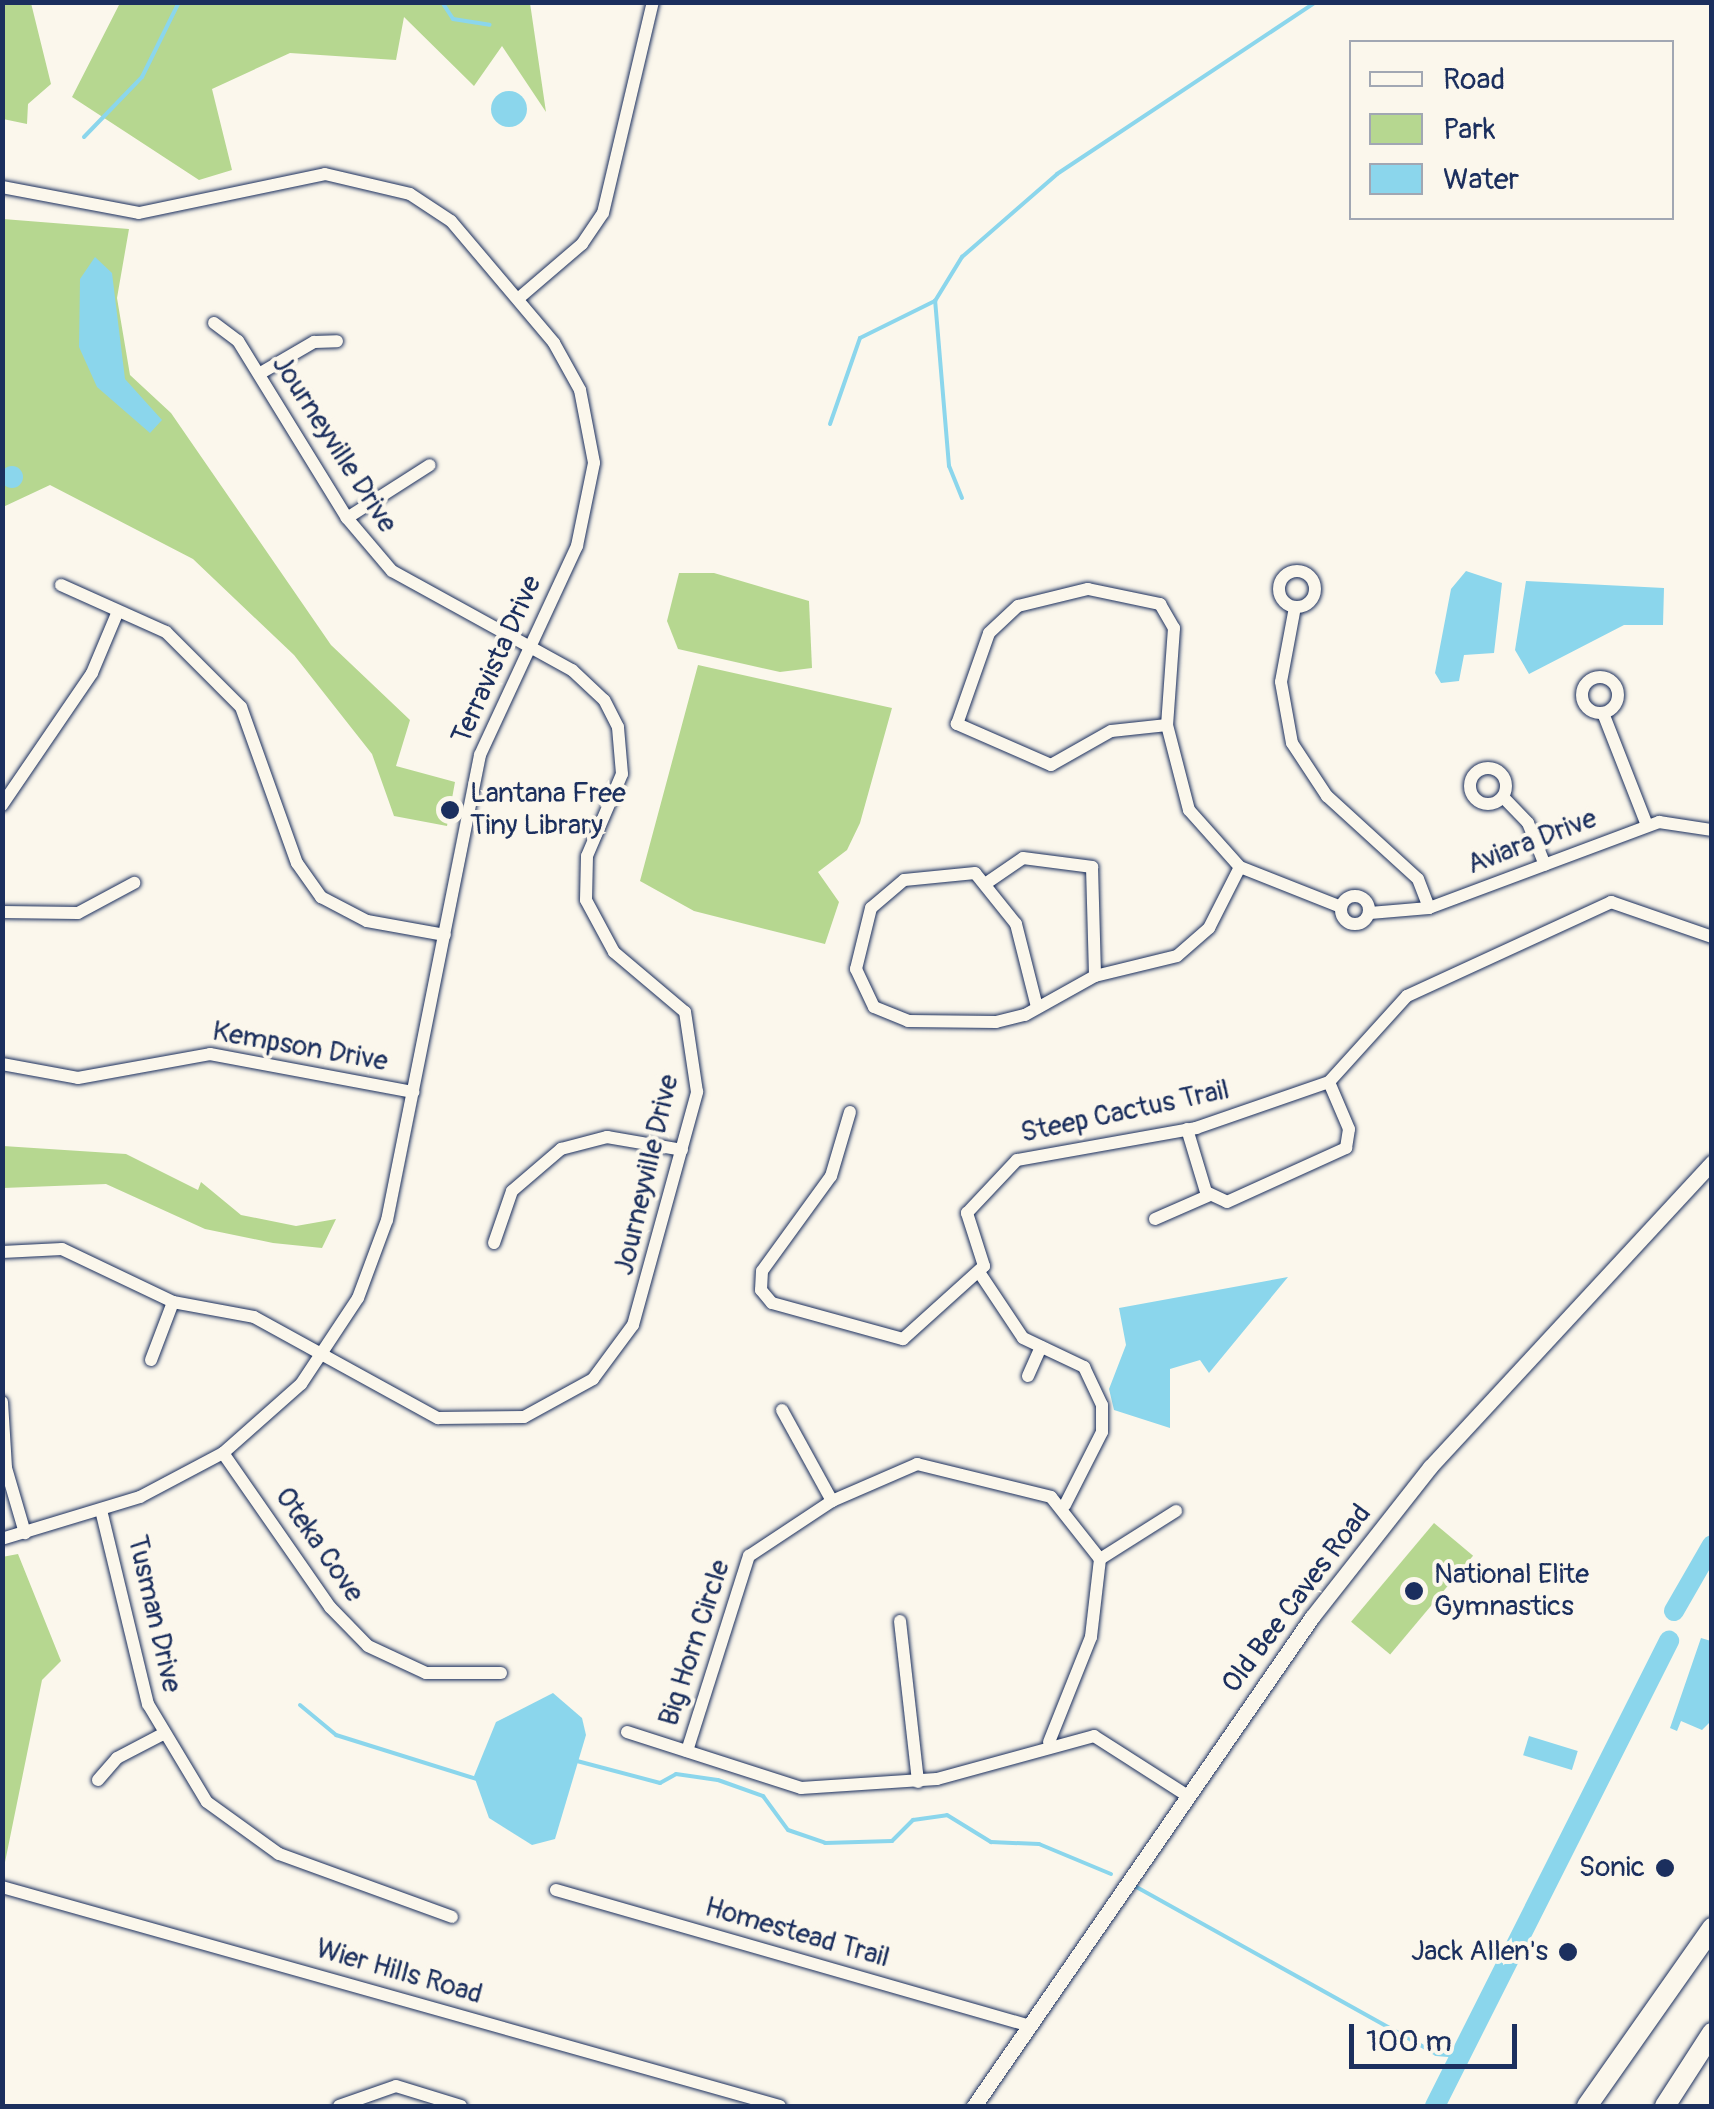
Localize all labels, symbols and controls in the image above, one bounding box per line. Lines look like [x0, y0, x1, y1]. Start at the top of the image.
legend [1349, 40, 1674, 220]
text: Road [1443, 61, 1505, 98]
text: Park [1443, 111, 1496, 148]
text: Water [1443, 161, 1519, 198]
street label: Journeyville Drive [264, 349, 404, 539]
street label: Terravista Drive [445, 571, 549, 749]
place label: Lantana Free Tiny Library [470, 777, 626, 843]
marker: Lantana Free Tiny Library [439, 799, 461, 821]
street label: Aviara Drive [1463, 802, 1601, 882]
street label: Kempson Drive [210, 1015, 390, 1079]
street label: Journeyville Drive [608, 1071, 686, 1279]
street label: Steep Cactus Trail [1018, 1073, 1232, 1151]
street label: Oteka Cove [267, 1481, 371, 1609]
street label: Old Bee Caves Road [1215, 1498, 1379, 1700]
street label: Tusman Drive [120, 1532, 188, 1696]
street label: Big Horn Circle [652, 1556, 738, 1730]
place label: National Elite Gymnastics [1434, 1558, 1589, 1624]
marker: National Elite Gymnastics [1403, 1580, 1425, 1602]
place label: Sonic [1579, 1851, 1645, 1885]
marker: Sonic [1654, 1857, 1676, 1879]
street label: Homestead Trail [701, 1891, 893, 1975]
street label: Wier Hills Road [312, 1932, 486, 2012]
place label: Jack Allen's [1411, 1935, 1548, 1969]
marker: Jack Allen's [1557, 1941, 1579, 1963]
scale bar [1354, 2004, 1522, 2066]
text: 100 m [1366, 2023, 1452, 2060]

